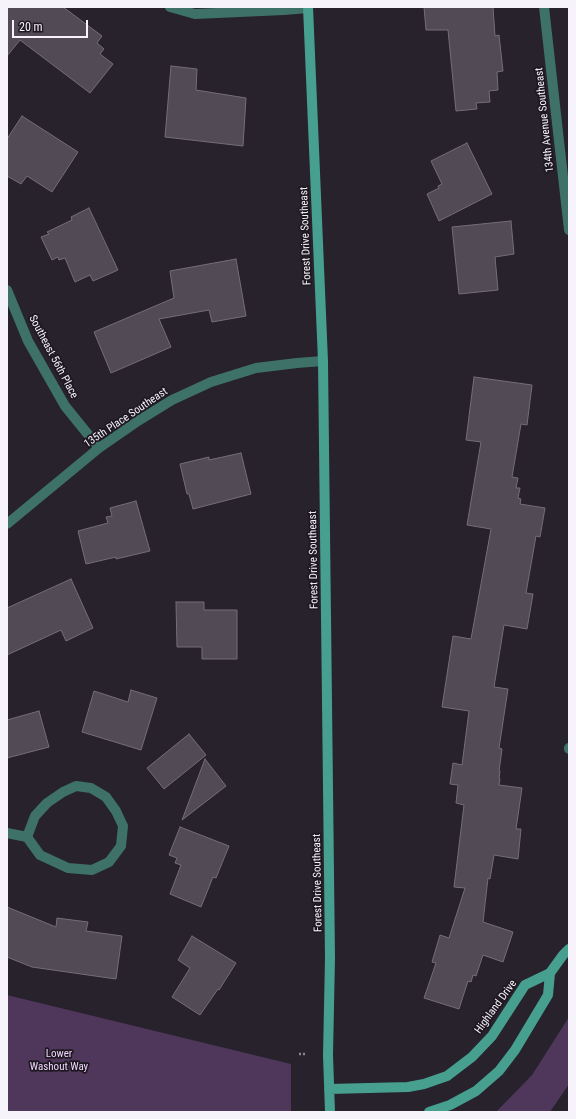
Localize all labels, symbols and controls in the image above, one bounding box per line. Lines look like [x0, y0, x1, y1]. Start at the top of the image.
scale bar [14, 12, 90, 38]
text: 20 m [19, 20, 43, 34]
street label: 134th Avenue Southeast [533, 67, 557, 173]
street label: Forest Drive Southeast [298, 187, 314, 285]
street label: Southeast 56th Place [25, 313, 81, 401]
street label: 135th Place Southeast [82, 385, 170, 451]
street label: Forest Drive Southeast [307, 511, 321, 609]
street label: Forest Drive Southeast [311, 834, 325, 932]
street label: Highland Drive [472, 978, 520, 1036]
park label: Lower Washout Way [30, 1047, 88, 1073]

